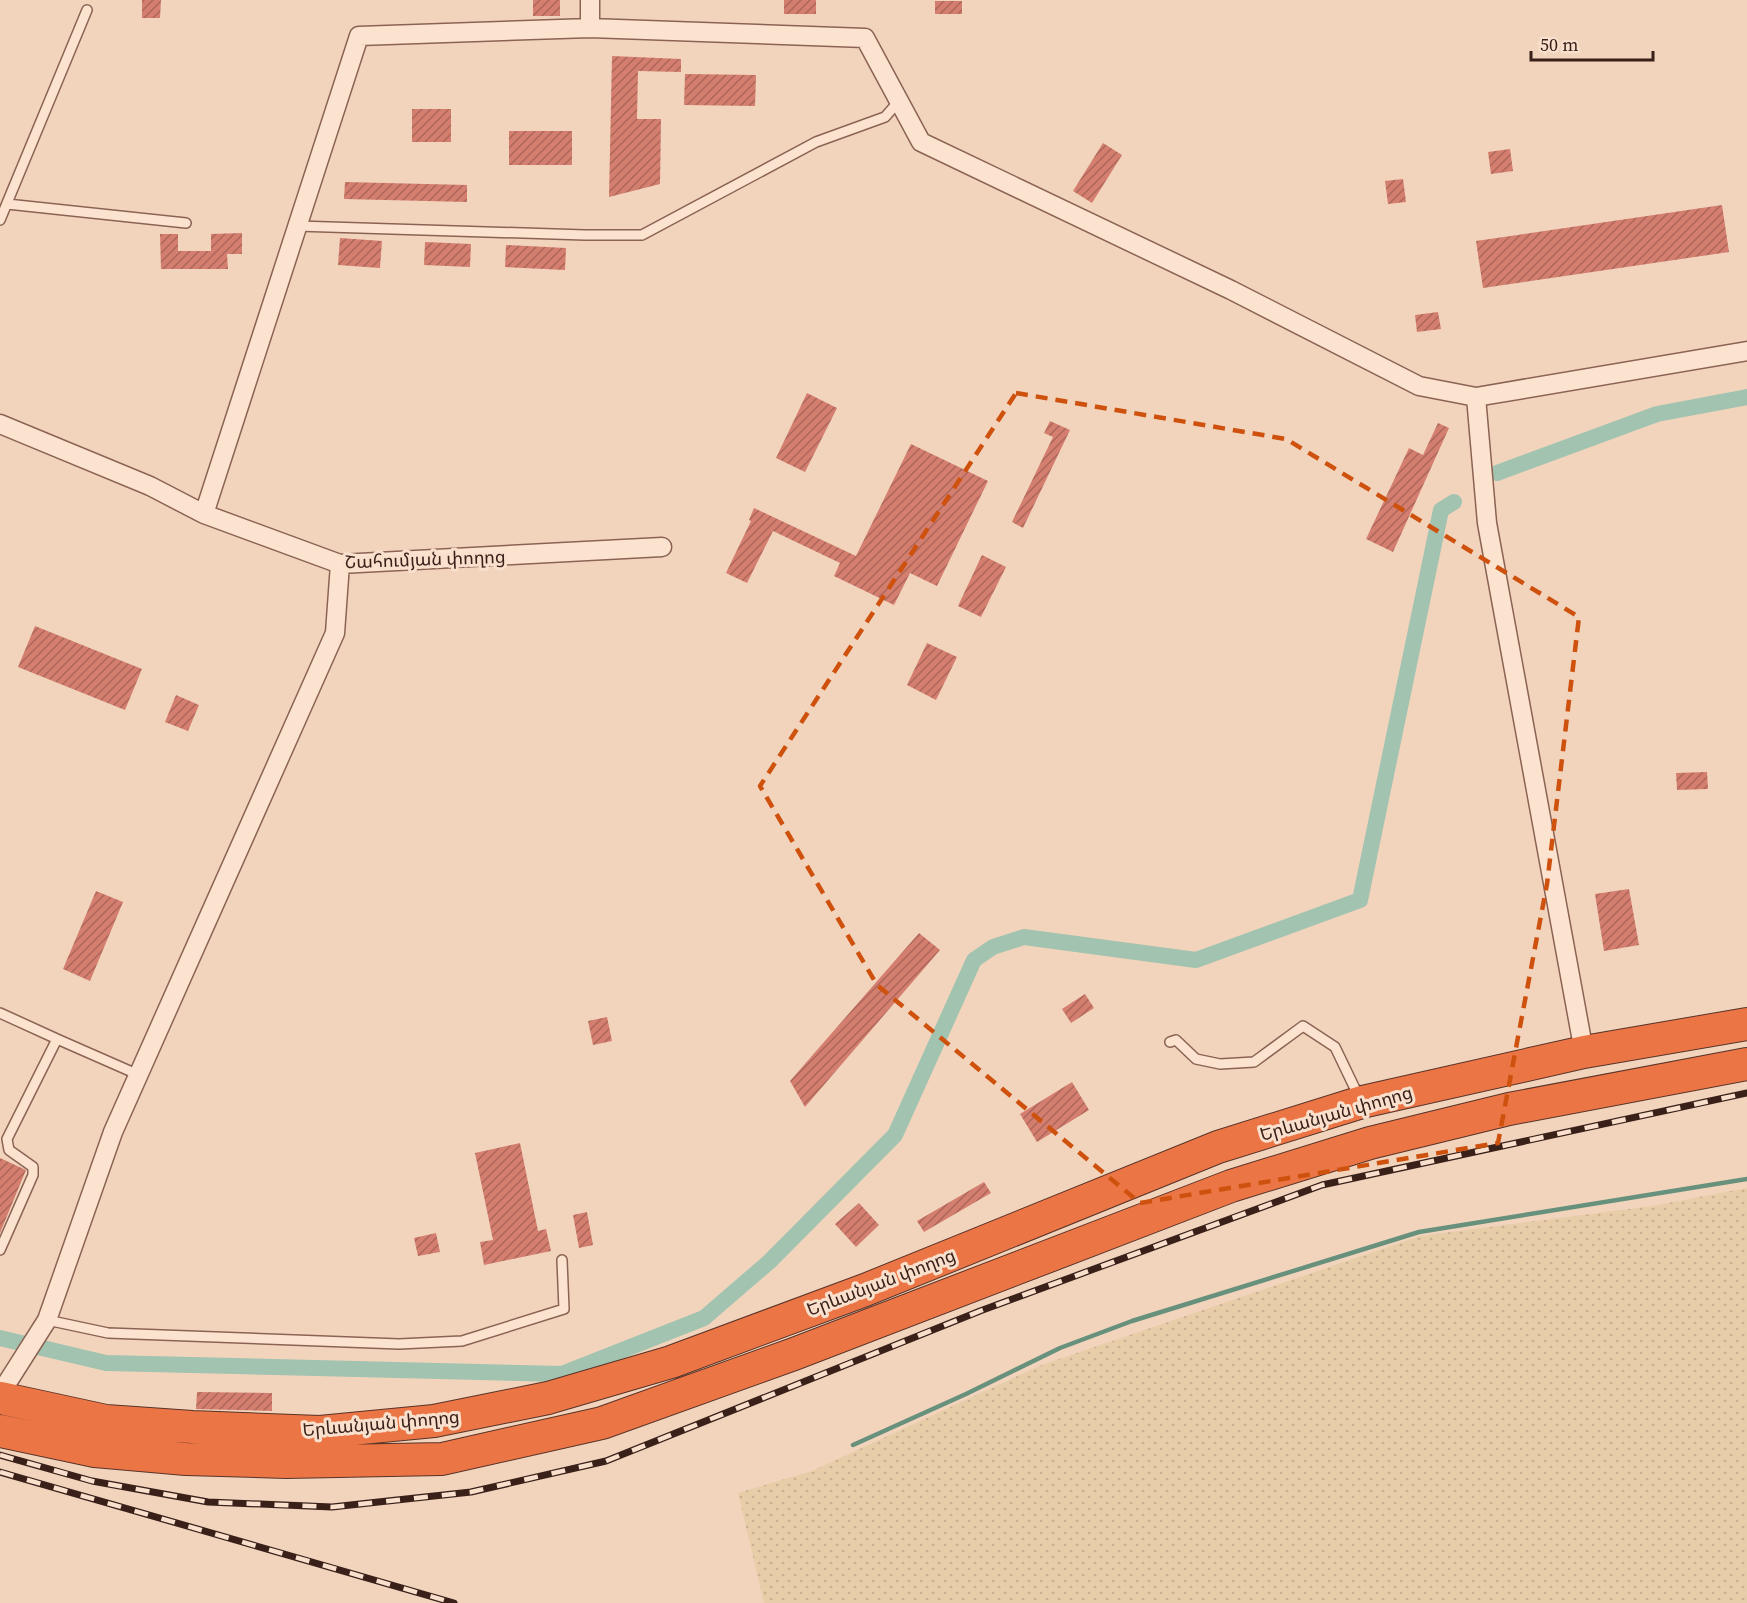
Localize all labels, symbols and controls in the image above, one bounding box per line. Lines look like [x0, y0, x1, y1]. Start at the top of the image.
scale bar [1531, 24, 1652, 62]
text: 50 m [1540, 32, 1578, 57]
street label: Շահումյան փողոց [344, 544, 506, 574]
street label: Երևանյան փողոց [1257, 1079, 1415, 1147]
street label: Երևանյան փողոց [803, 1242, 959, 1322]
street label: Երևանյան փողոց [301, 1404, 461, 1442]

